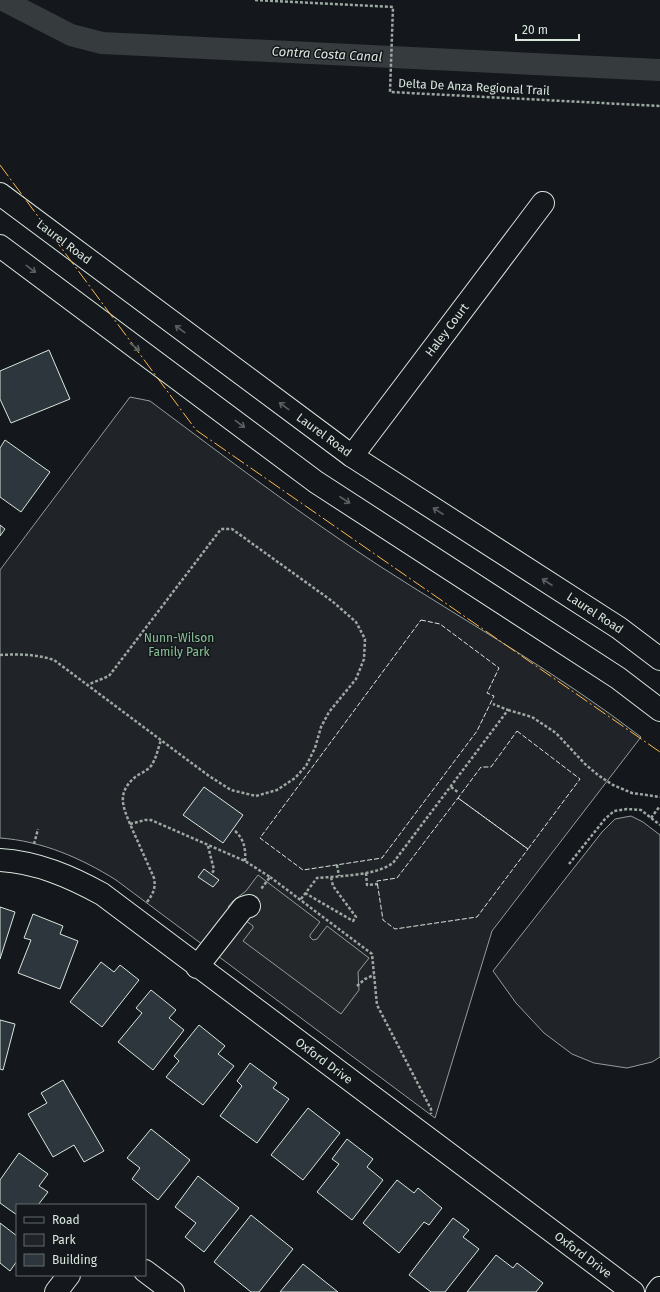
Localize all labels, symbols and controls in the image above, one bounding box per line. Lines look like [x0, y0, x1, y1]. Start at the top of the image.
scale bar [516, 16, 579, 42]
text: 20 m [522, 23, 548, 37]
water label: Contra Costa Canal [271, 44, 383, 64]
street label: Delta De Anza Regional Trail [398, 76, 551, 98]
street label: Laurel Road [34, 217, 94, 267]
one-way arrow [26, 265, 37, 273]
street label: Haley Court [422, 300, 472, 359]
one-way arrow [175, 324, 186, 333]
one-way arrow [130, 342, 141, 351]
one-way arrow [279, 402, 290, 410]
street label: Laurel Road [294, 410, 354, 460]
one-way arrow [234, 420, 245, 429]
one-way arrow [339, 497, 351, 505]
one-way arrow [432, 507, 443, 516]
one-way arrow [542, 578, 553, 586]
street label: Laurel Road [564, 590, 626, 636]
park label: Nunn-Wilson Family Park [144, 631, 214, 659]
street label: Oxford Drive [293, 1035, 355, 1087]
legend [16, 1204, 146, 1276]
text: Road [52, 1213, 80, 1227]
street label: Oxford Drive [552, 1229, 614, 1281]
text: Park [52, 1233, 76, 1247]
text: Building [52, 1253, 98, 1267]

